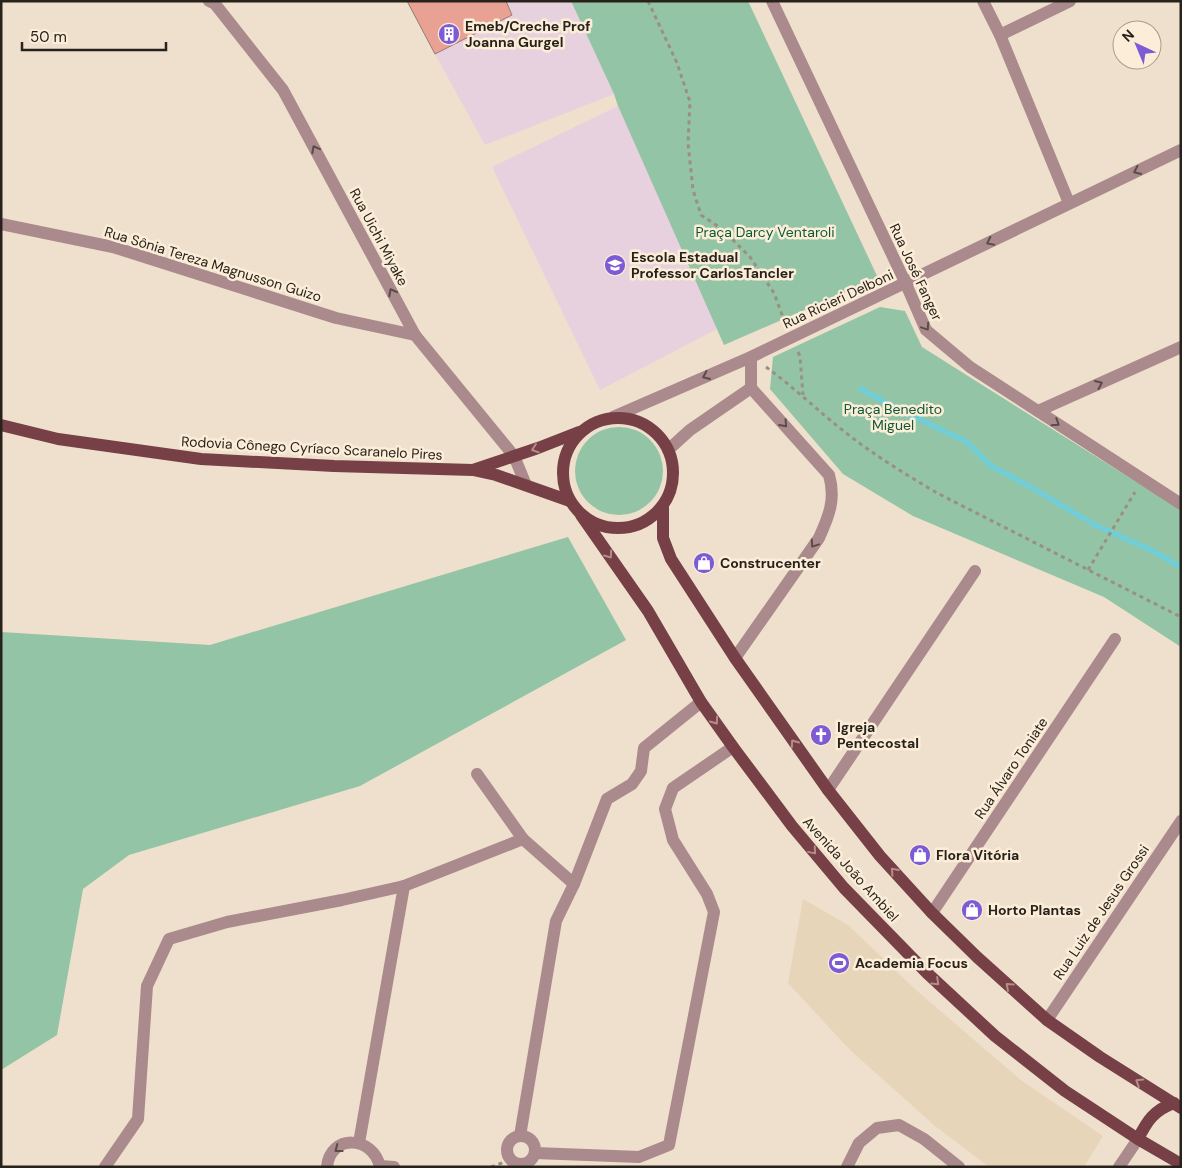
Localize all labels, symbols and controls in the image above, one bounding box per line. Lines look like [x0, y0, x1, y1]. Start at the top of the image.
place label: Emeb/Creche Prof Joanna Gurgel [465, 17, 590, 51]
scale bar [22, 20, 166, 52]
north arrow [1112, 20, 1162, 70]
building icon: Emeb/Creche Prof Joanna Gurgel [437, 22, 461, 46]
text: N [1118, 26, 1138, 46]
text: 50 m [30, 27, 67, 47]
one-way arrow [311, 145, 321, 154]
one-way arrow [1133, 165, 1142, 175]
street label: Rua Uichi Miyake [346, 185, 412, 289]
street label: Rua José Fanger [886, 221, 946, 323]
street label: Rua Sônia Tereza Magnusson Guizo [102, 222, 324, 306]
park label: Praça Darcy Ventaroli [695, 223, 835, 241]
one-way arrow [987, 236, 996, 246]
place label: Escola Estadual Professor CarlosTancler [631, 248, 794, 282]
school or university icon: Escola Estadual Professor CarlosTancler [603, 253, 627, 277]
street label: Rua Ricieri Delboni [780, 265, 896, 333]
one-way arrow [388, 288, 398, 297]
one-way arrow [920, 322, 930, 331]
one-way arrow [702, 370, 711, 381]
one-way arrow [1094, 380, 1103, 390]
park label: Praça Benedito Miguel [844, 400, 942, 434]
one-way arrow [1051, 417, 1060, 427]
one-way arrow [778, 418, 787, 427]
street label: Rodovia Cônego Cyríaco Scaranelo Pires [181, 432, 443, 464]
one-way arrow [531, 443, 540, 453]
one-way arrow [811, 538, 820, 548]
one-way arrow [603, 549, 612, 559]
shop icon: Construcenter [692, 551, 716, 575]
place label: Construcenter [720, 554, 821, 572]
street label: Rua Álvaro Toniate [970, 714, 1052, 822]
one-way arrow [709, 716, 718, 725]
place label: Igreja Pentecostal [837, 718, 919, 752]
church icon: Igreja Pentecostal [809, 723, 833, 747]
one-way arrow [791, 739, 800, 749]
street label: Avenida João Ambiel [799, 813, 903, 925]
street label: Rua Luiz de Jesus Grossi [1049, 841, 1153, 983]
shop icon: Flora Vitória [908, 843, 932, 867]
one-way arrow [807, 845, 816, 854]
place label: Flora Vitória [936, 846, 1019, 864]
one-way arrow [891, 868, 900, 877]
shop icon: Horto Plantas [960, 898, 984, 922]
place label: Horto Plantas [988, 901, 1081, 919]
sports icon: Academia Focus [827, 951, 851, 975]
place label: Academia Focus [855, 954, 968, 972]
one-way arrow [931, 976, 940, 985]
one-way arrow [1006, 983, 1015, 992]
one-way arrow [1136, 1079, 1145, 1088]
one-way arrow [334, 1143, 344, 1152]

